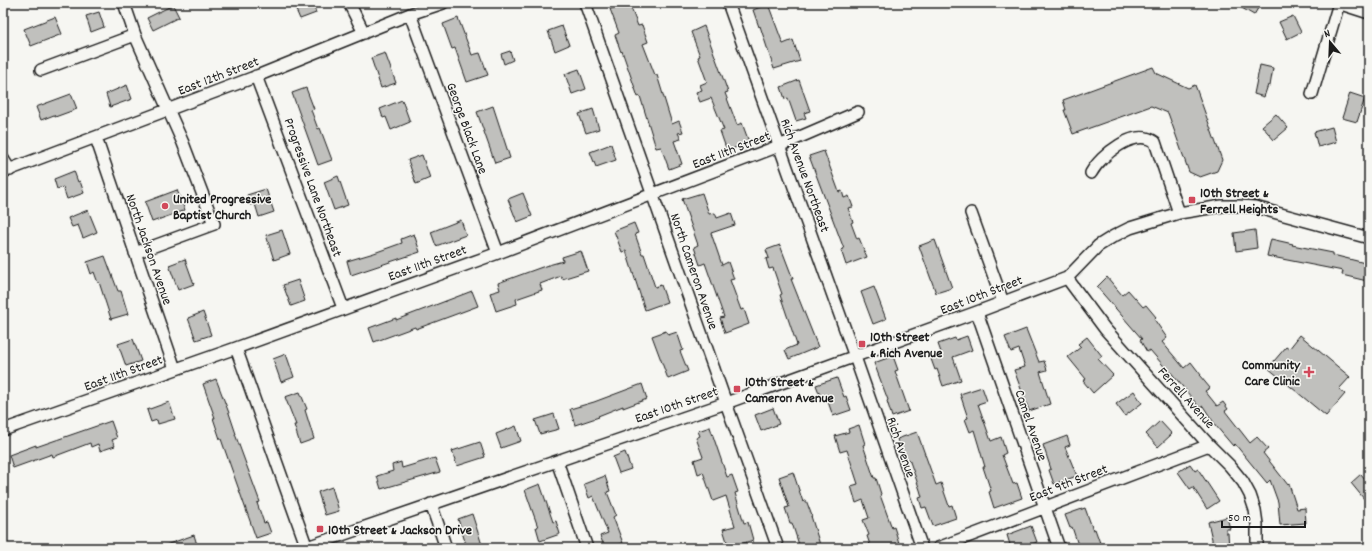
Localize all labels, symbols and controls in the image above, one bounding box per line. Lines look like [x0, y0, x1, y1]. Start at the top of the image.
north arrow [1310, 22, 1350, 62]
text: N [1322, 26, 1333, 43]
street label: East 12th Street [175, 52, 262, 101]
street label: George Black Lane [440, 80, 492, 177]
street label: Progressive Lane Northeast [278, 115, 347, 260]
street label: Rich Avenue Northeast [774, 116, 834, 235]
street label: East 11th Street [690, 127, 774, 175]
place label: 10th Street & Ferrell Heights [1200, 184, 1278, 220]
place label: United Progressive Baptist Church [173, 190, 272, 226]
street label: North Jackson Avenue [120, 191, 176, 308]
marker: 10th Street & Ferrell Heights [1187, 195, 1197, 205]
marker: United Progressive Baptist Church [160, 201, 170, 211]
street label: North Cameron Avenue [664, 211, 722, 332]
street label: East 11th Street [386, 240, 470, 287]
street label: East 10th Street [938, 271, 1026, 321]
place label: 10th Street & Rich Avenue [870, 328, 942, 364]
marker: 10th Street & Rich Avenue [857, 339, 867, 349]
street label: East 11th Street [82, 350, 166, 397]
place label: Community Care Clinic [1242, 356, 1301, 392]
street label: Ferrell Avenue [1152, 363, 1219, 434]
marker: Community Care Clinic [1303, 366, 1315, 378]
place label: 10th Street & Cameron Avenue [745, 373, 834, 409]
street label: East 10th Street [632, 382, 721, 429]
marker: 10th Street & Cameron Avenue [732, 384, 742, 394]
street label: Camel Avenue [1009, 387, 1052, 464]
street label: Rich Avenue [880, 415, 920, 481]
street label: East 9th Street [1027, 460, 1111, 508]
scale bar [1222, 503, 1305, 529]
text: 50 m [1228, 510, 1251, 527]
place label: 10th Street & Jackson Drive [328, 521, 472, 541]
marker: 10th Street & Jackson Drive [315, 524, 325, 534]

